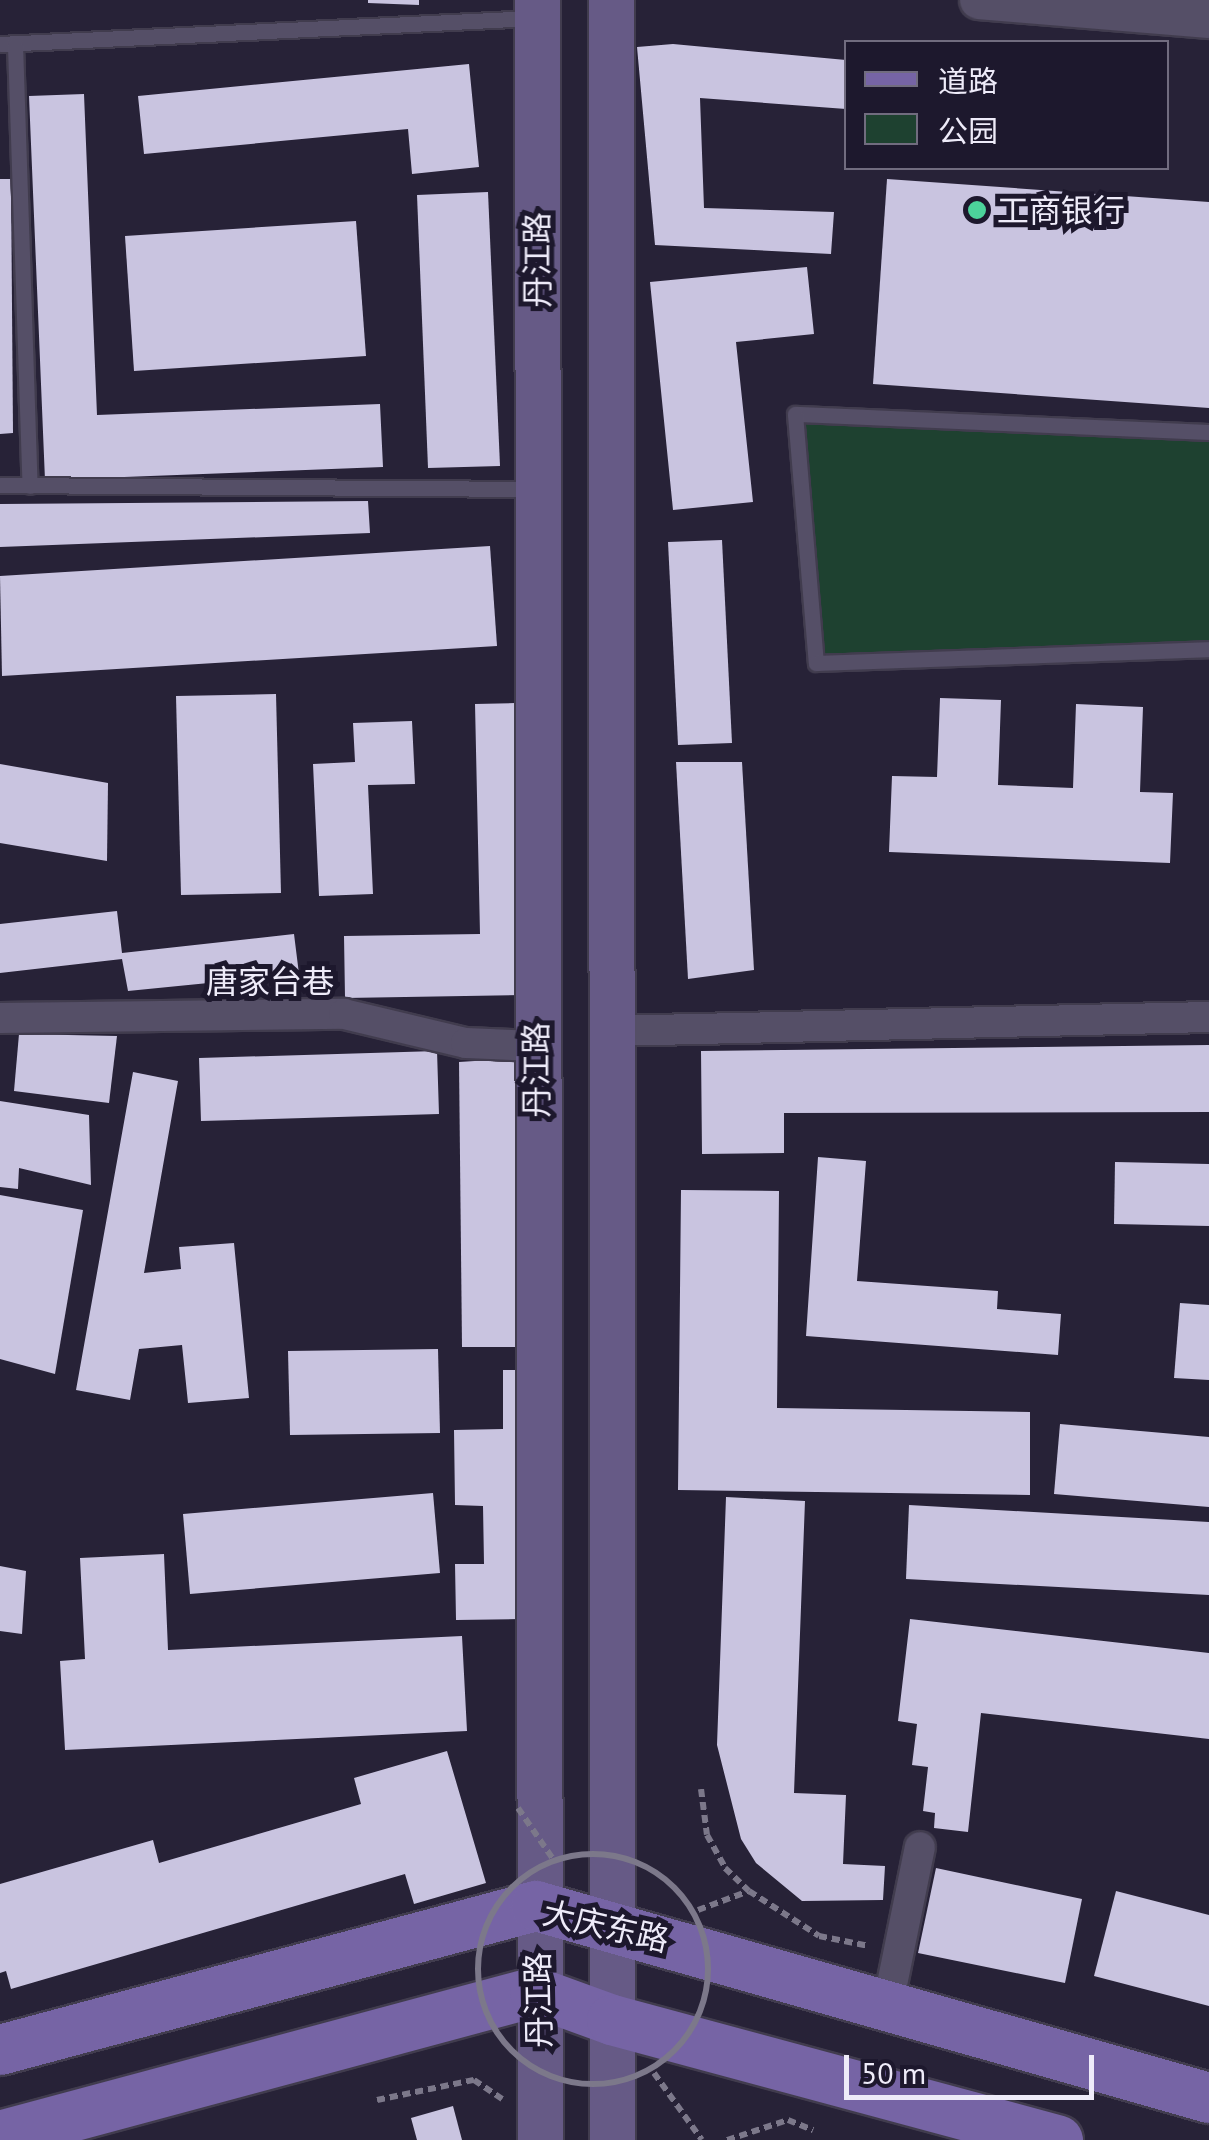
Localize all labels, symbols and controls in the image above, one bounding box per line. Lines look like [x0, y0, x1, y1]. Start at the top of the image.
legend [844, 40, 1169, 170]
text: 道路 [938, 61, 998, 100]
text: 公园 [938, 111, 998, 150]
place label: 工商银行 [997, 191, 1125, 229]
marker: 工商银行 [966, 199, 988, 221]
street label: 丹江路 [518, 212, 556, 308]
street label: 唐家台巷 [206, 962, 334, 1000]
street label: 丹江路 [517, 1022, 555, 1118]
street label: 大庆东路 [539, 1893, 673, 1959]
street label: 丹江路 [518, 1952, 558, 2048]
scale bar [849, 2035, 1099, 2097]
text: 50 m [861, 2053, 926, 2092]

